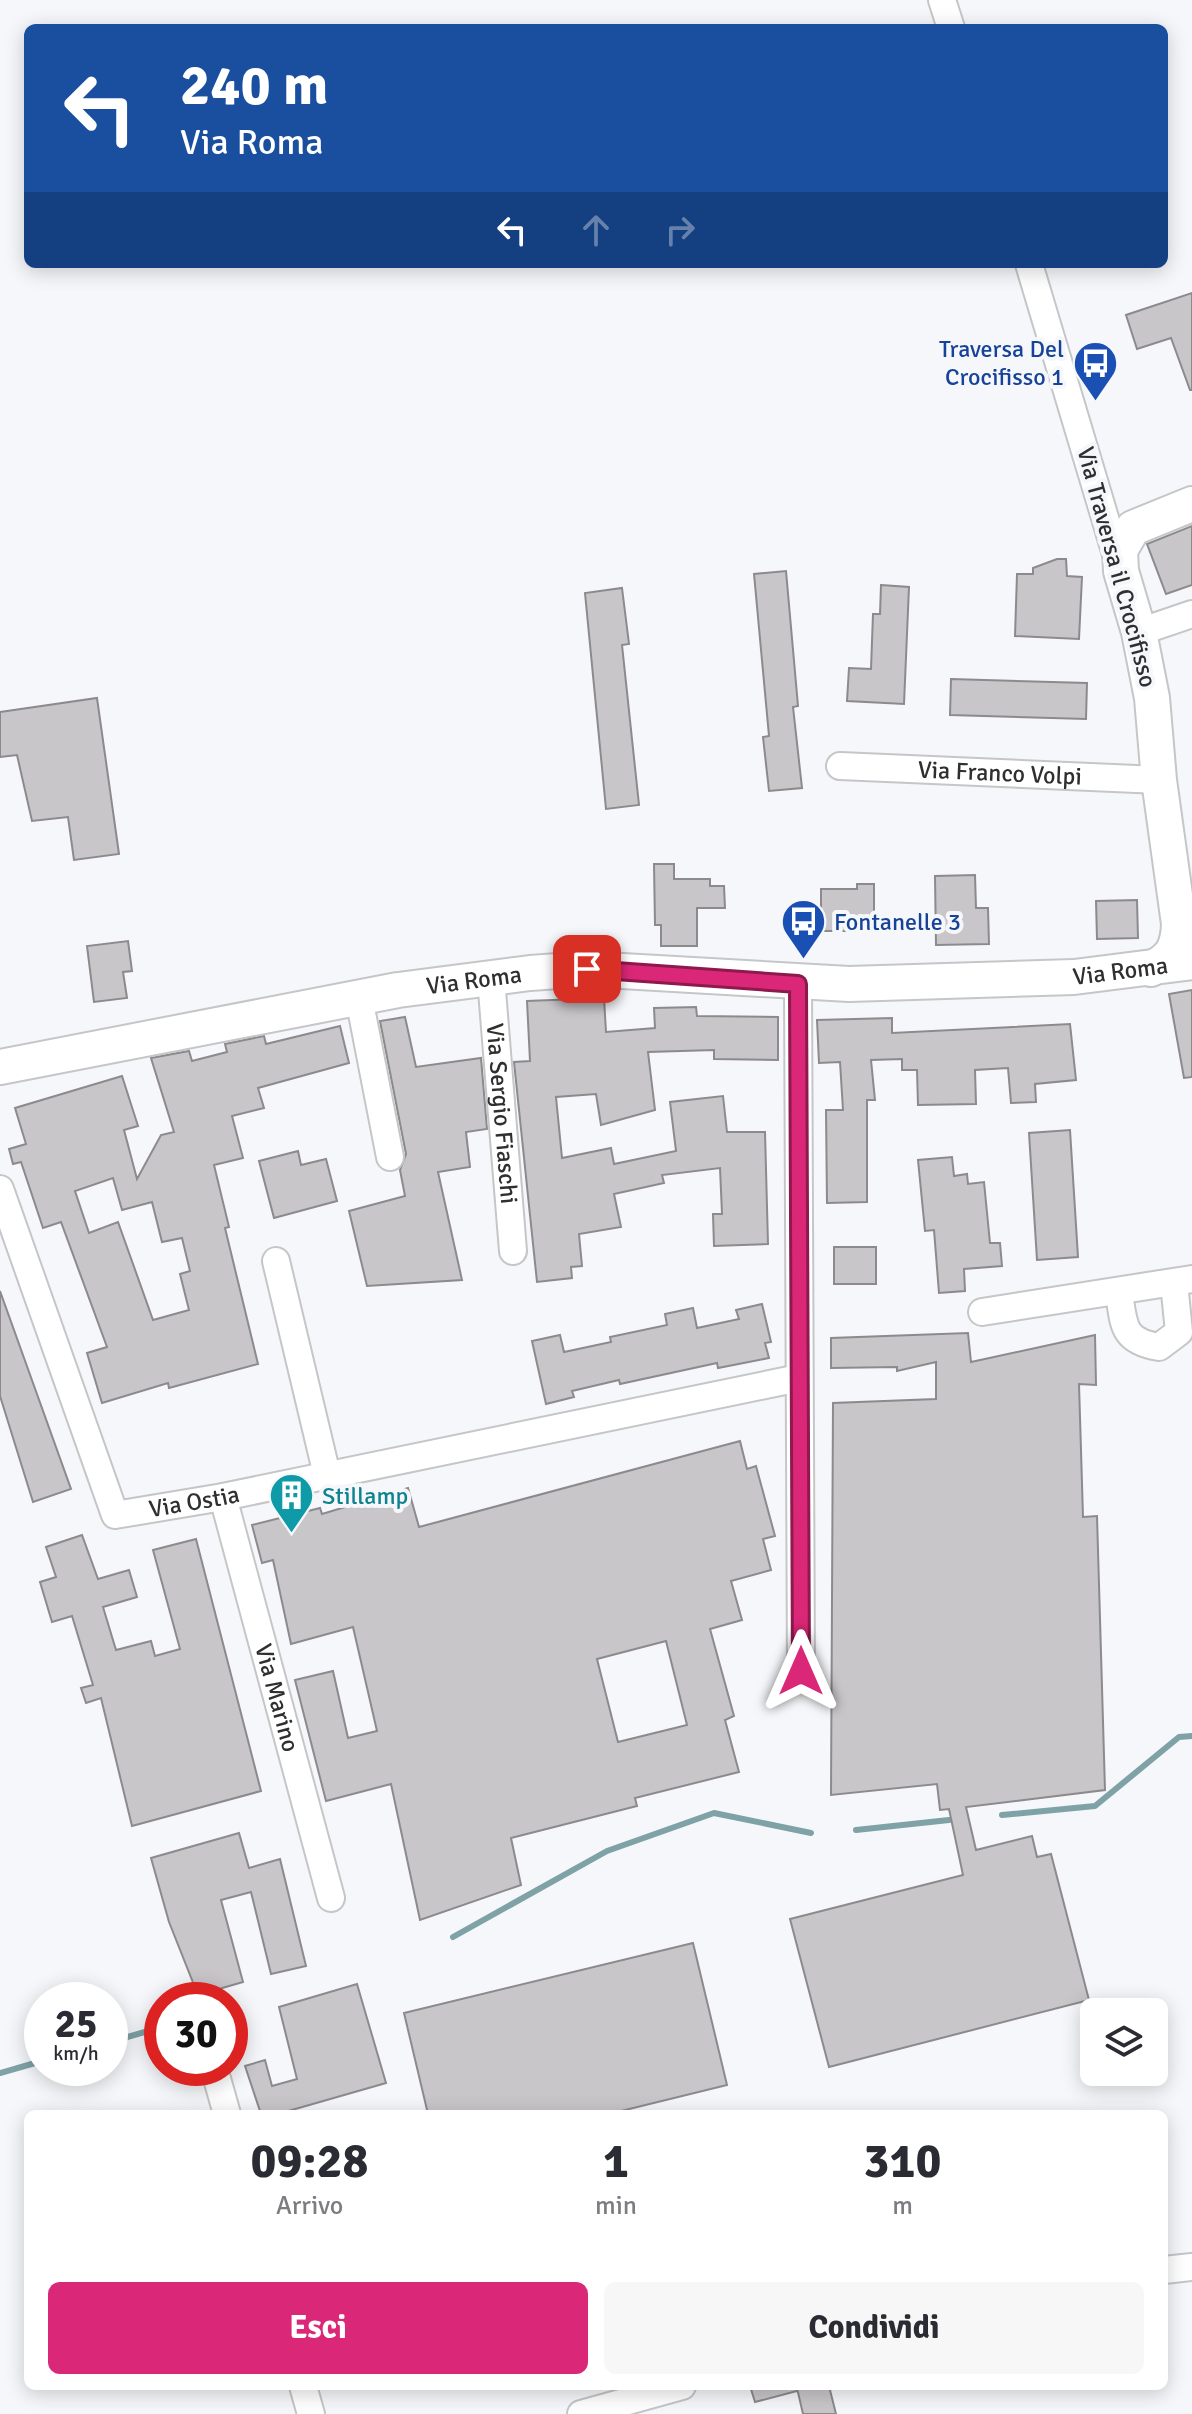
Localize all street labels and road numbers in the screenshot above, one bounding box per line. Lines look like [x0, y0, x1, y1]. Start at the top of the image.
street label: Via Traversa il Crocifisso [1070, 443, 1164, 691]
street label: Via Franco Volpi [917, 754, 1082, 792]
street label: Via Roma [1071, 950, 1170, 992]
street label: Via Roma [425, 959, 523, 1001]
street label: Via Sergio Fiaschi [480, 1022, 524, 1205]
street label: Via Ostia [147, 1479, 242, 1524]
street label: Via Marino [248, 1641, 306, 1755]

